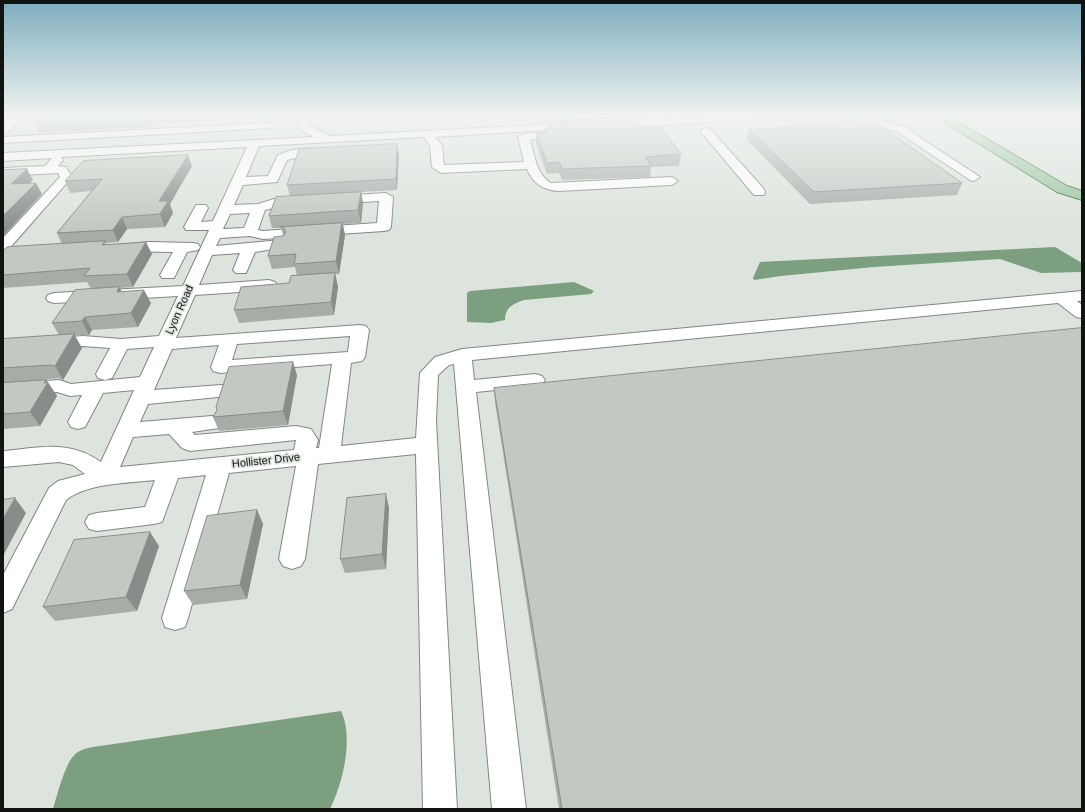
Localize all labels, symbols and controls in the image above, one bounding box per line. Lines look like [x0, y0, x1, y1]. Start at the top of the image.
street label: Lyon Road [163, 283, 197, 337]
street label: Hollister Drive [231, 451, 301, 471]

